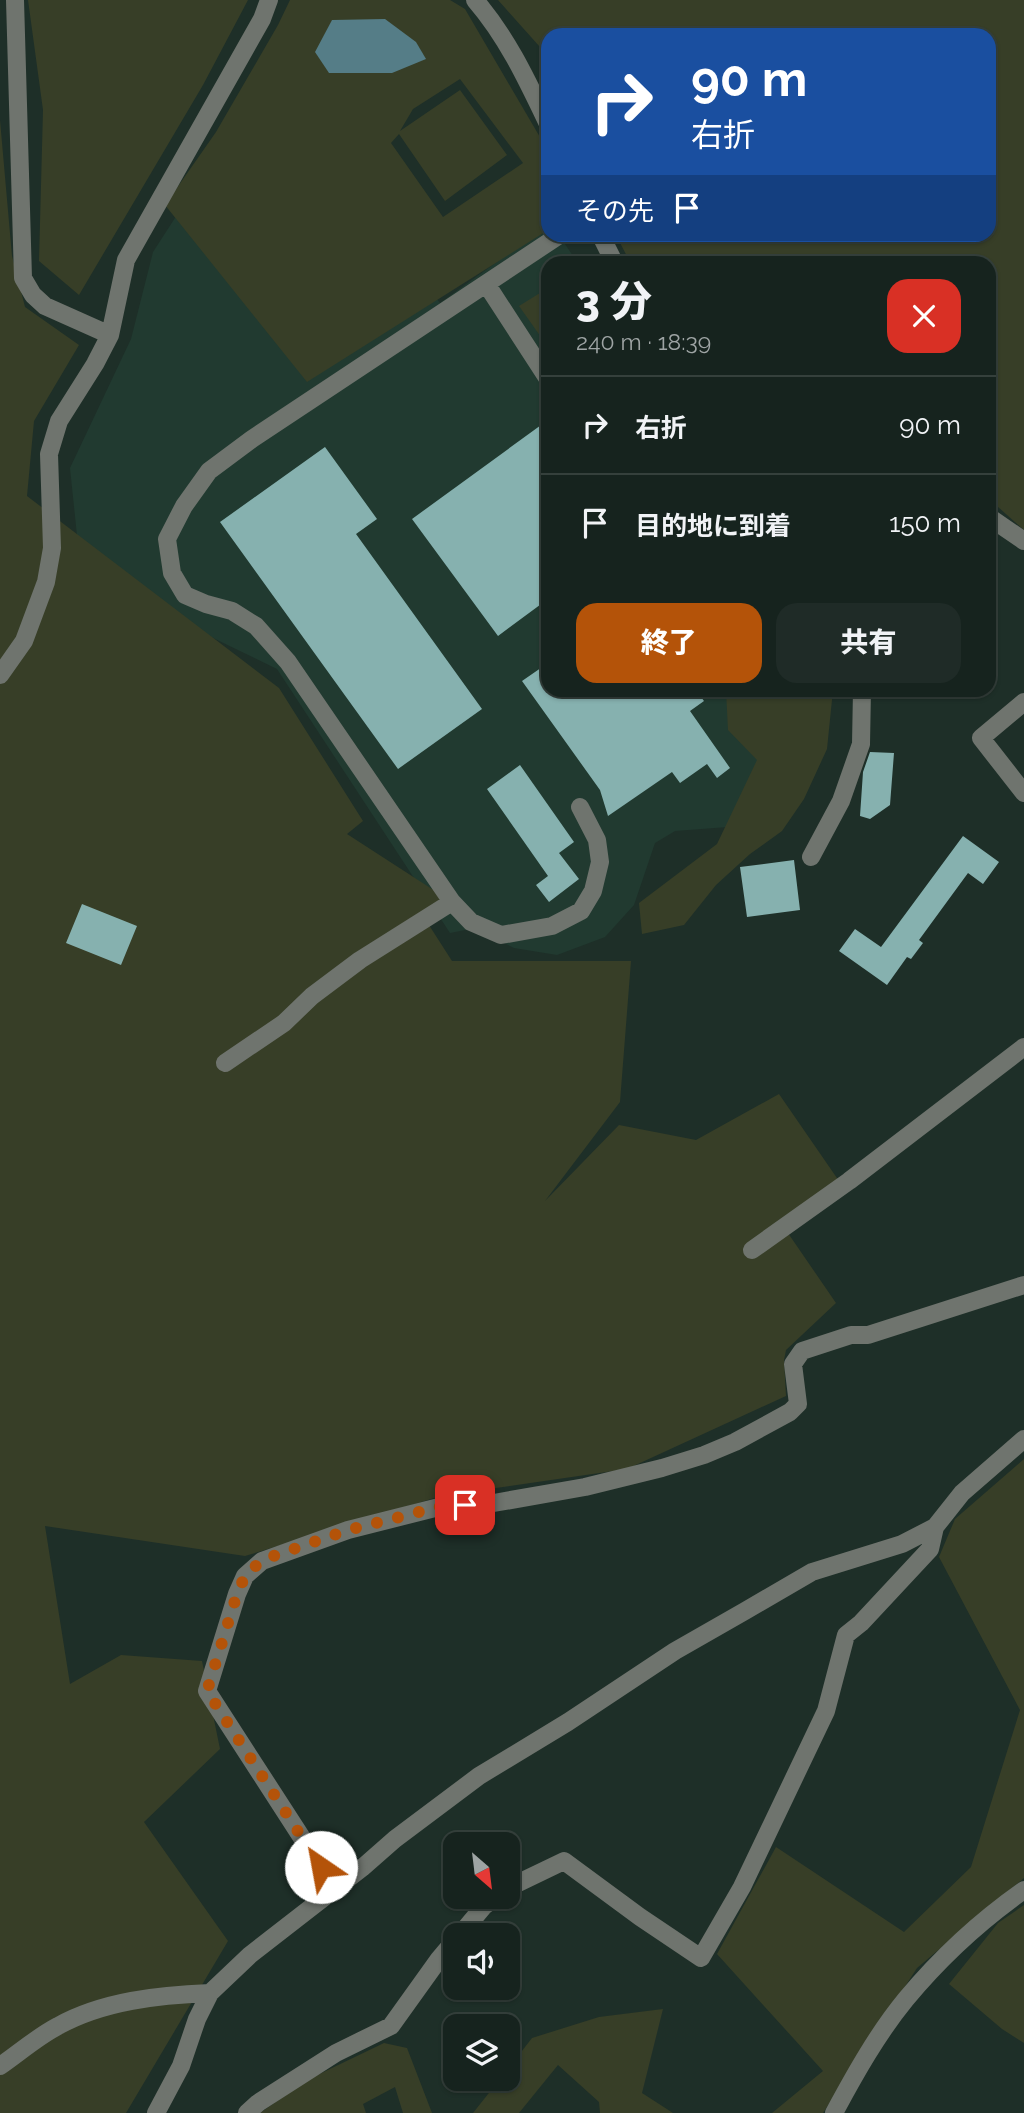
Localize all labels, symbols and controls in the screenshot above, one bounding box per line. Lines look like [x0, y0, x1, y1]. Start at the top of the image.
text: 90 m [691, 50, 807, 107]
icon: right [576, 56, 667, 147]
text: 右折 [691, 116, 755, 153]
icon: arrive [668, 189, 706, 227]
text: その先 [576, 196, 654, 226]
text: 3 分 [576, 277, 652, 326]
button: close [887, 279, 961, 353]
text: 240 m · 18:39 [576, 328, 711, 355]
icon: right [576, 406, 614, 444]
text: 90 m [899, 410, 961, 440]
text: 右折 [635, 413, 687, 443]
icon: arrive [576, 504, 614, 542]
text: 150 m [889, 508, 961, 538]
text: 目的地に到着 [635, 511, 791, 541]
button: 終了 [576, 603, 762, 683]
button: 共有 [776, 603, 961, 683]
pin [435, 1475, 495, 1535]
icon: arrive [446, 1486, 484, 1524]
position arrow [284, 1830, 358, 1904]
north arrow [443, 1832, 520, 1909]
map controls [443, 1832, 520, 2091]
button: sound [443, 1923, 520, 2000]
button: layers [443, 2014, 520, 2091]

